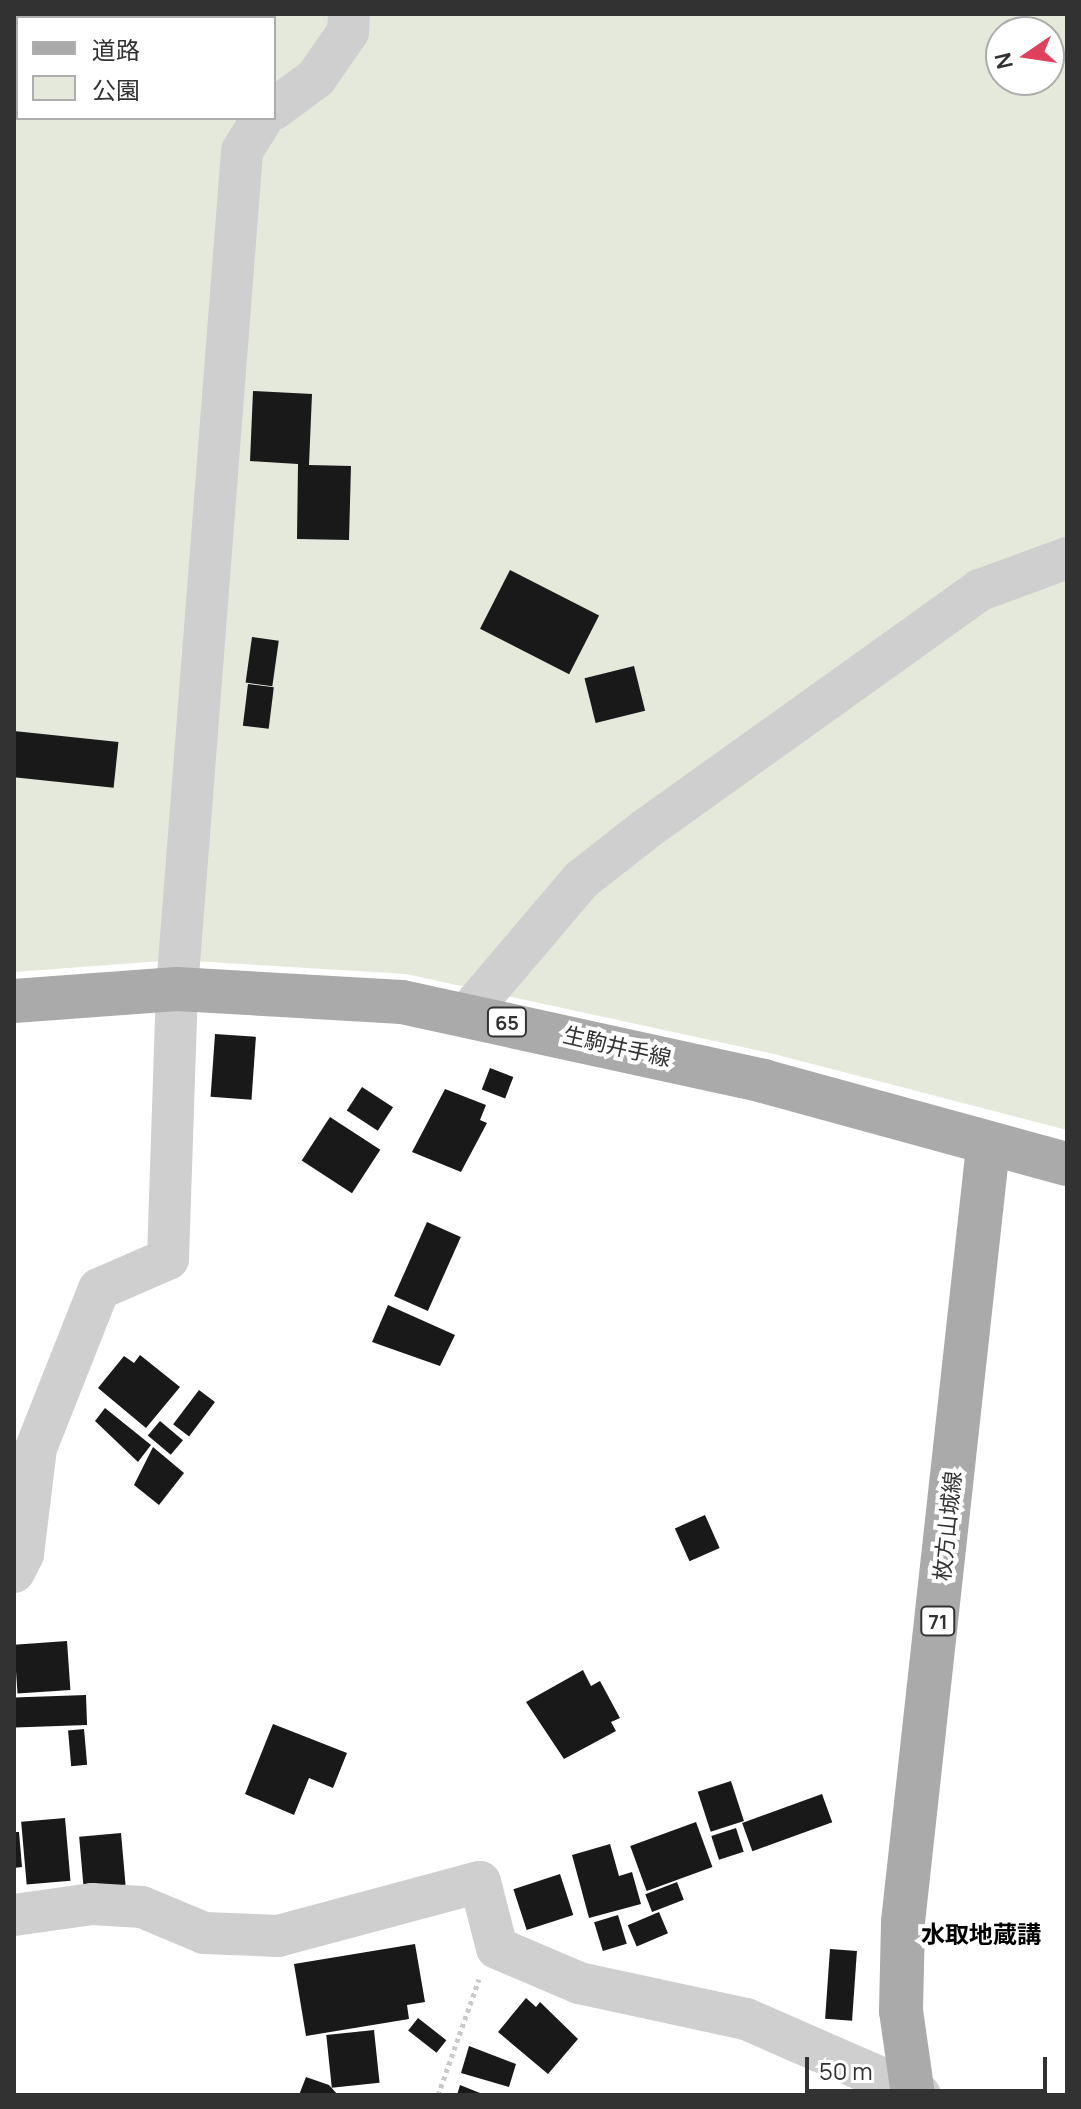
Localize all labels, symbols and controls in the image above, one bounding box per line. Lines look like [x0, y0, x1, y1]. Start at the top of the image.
legend [16, 16, 276, 120]
north arrow [985, 16, 1065, 96]
text: 道路 [92, 33, 140, 66]
text: N [987, 50, 1020, 72]
text: 公園 [92, 73, 140, 106]
road number: 65 [485, 1006, 529, 1038]
street label: 生駒井手線 [560, 1022, 674, 1072]
street label: 枚方山城線 [929, 1470, 967, 1582]
road number: 71 [920, 1605, 956, 1637]
district label: 水取地蔵講 [921, 1920, 1041, 1948]
scale bar [809, 2041, 1051, 2091]
text: 50 m [819, 2054, 873, 2087]

